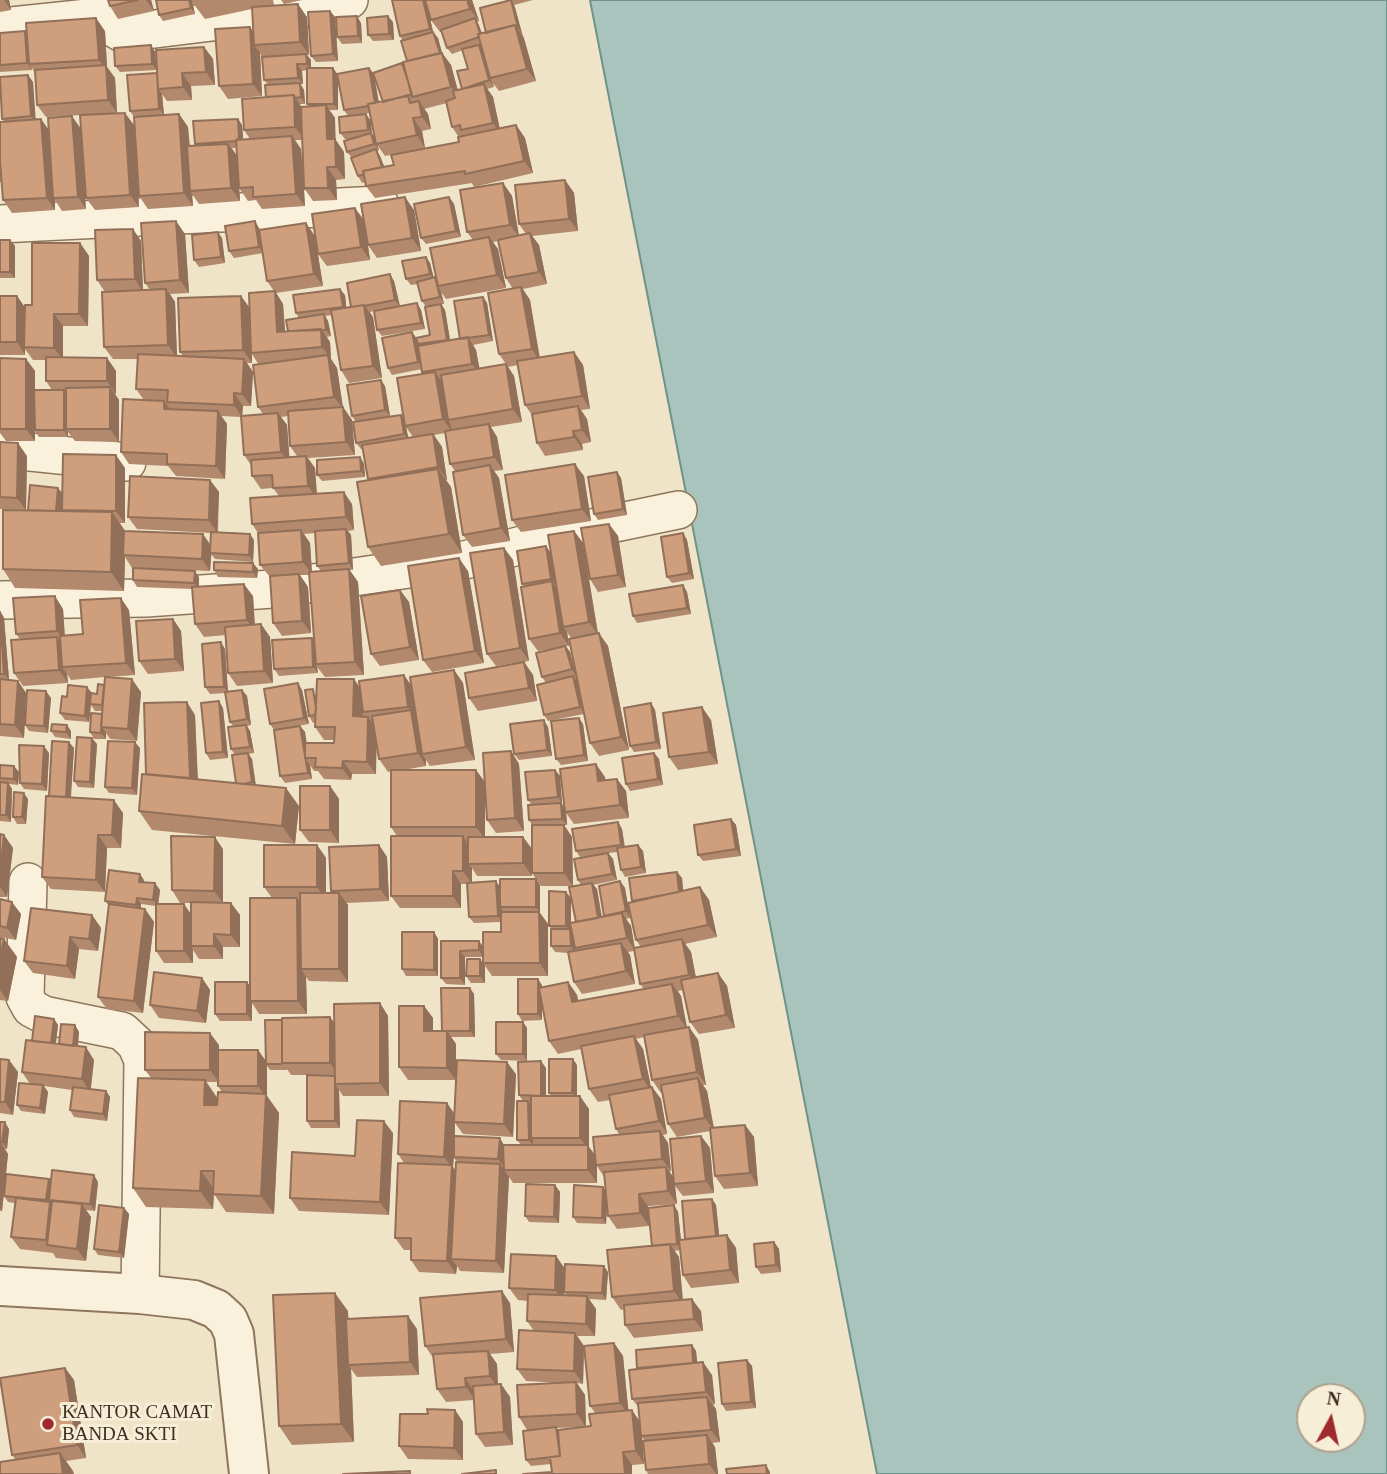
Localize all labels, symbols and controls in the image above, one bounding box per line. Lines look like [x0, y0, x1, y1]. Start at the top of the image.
north arrow [1296, 1383, 1366, 1453]
text: N [1325, 1387, 1342, 1410]
place label: KANTOR CAMAT BANDA SKTI [62, 1402, 212, 1446]
marker: KANTOR CAMAT BANDA SKTI [40, 1416, 56, 1432]

